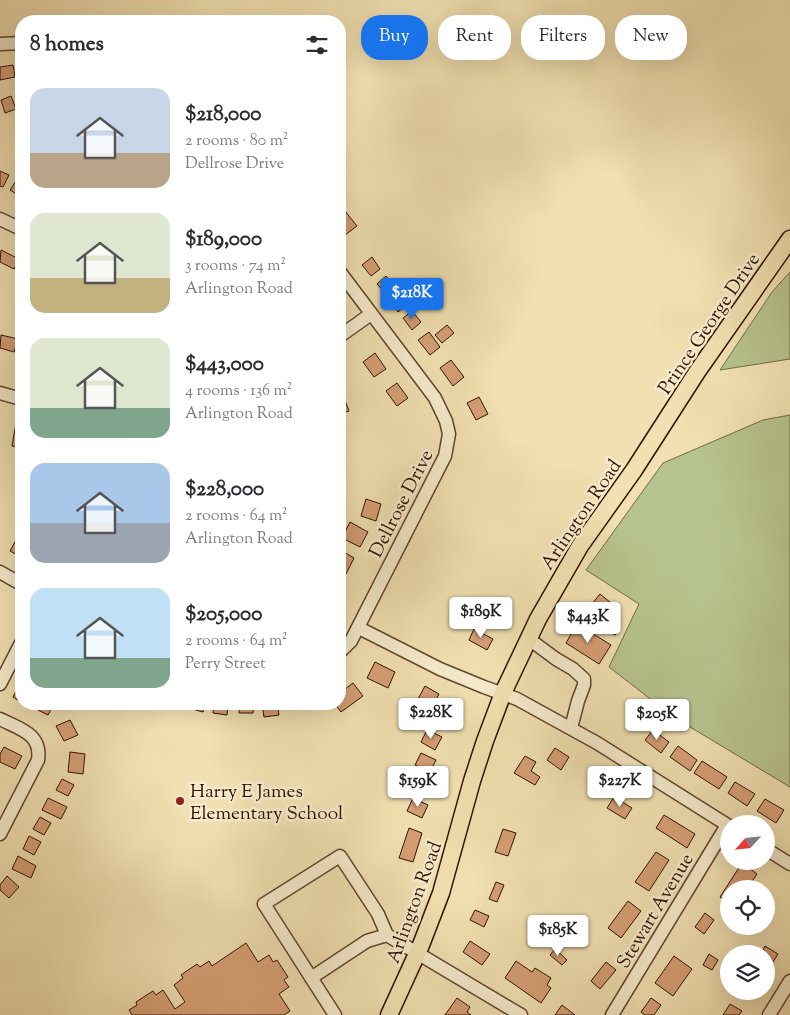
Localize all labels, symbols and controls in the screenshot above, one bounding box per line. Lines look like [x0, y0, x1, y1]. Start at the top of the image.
chip: Buy [361, 15, 428, 60]
chip: Rent [438, 15, 511, 60]
chip: Filters [521, 15, 605, 60]
chip: New [615, 15, 687, 60]
text: 8 homes [30, 30, 104, 60]
icon: filters [303, 31, 331, 59]
text: $218,000 [185, 100, 261, 130]
icon: home [70, 108, 130, 168]
text: 2 rooms · 80 m² [185, 130, 288, 153]
text: Dellrose Drive [185, 153, 284, 176]
text: $189,000 [185, 225, 262, 255]
icon: home [70, 233, 130, 293]
street label: Prince George Drive [653, 248, 768, 400]
text: 3 rooms · 74 m² [185, 255, 286, 278]
text: Arlington Road [185, 278, 293, 301]
pin: $218K [377, 278, 447, 320]
text: $218K [391, 282, 433, 305]
text: $443,000 [185, 350, 264, 380]
icon: home [70, 358, 130, 418]
text: 4 rooms · 136 m² [185, 380, 292, 403]
text: Arlington Road [185, 403, 293, 426]
street label: Dellrose Drive [363, 445, 441, 563]
street label: Arlington Road [535, 455, 629, 576]
text: $228,000 [185, 475, 264, 505]
icon: home [70, 483, 130, 543]
text: 2 rooms · 64 m² [185, 505, 288, 528]
text: Arlington Road [185, 528, 293, 551]
pin: $189K [446, 596, 516, 639]
text: $205,000 [185, 600, 262, 630]
text: $189K [460, 601, 502, 624]
pin: $443K [553, 602, 623, 644]
text: $443K [567, 606, 609, 629]
icon: home [70, 608, 130, 668]
text: 2 rooms · 64 m² [185, 630, 288, 653]
text: Perry Street [185, 653, 265, 676]
pin: $228K [396, 698, 466, 740]
pin: $205K [622, 698, 692, 741]
text: $228K [409, 702, 453, 725]
text: $205K [636, 703, 678, 726]
pin: $159K [383, 766, 453, 808]
pin: $227K [585, 766, 655, 808]
text: $159K [399, 770, 437, 793]
text: $227K [598, 770, 642, 793]
place label: Harry E James Elementary School [190, 779, 343, 828]
marker: Harry E James Elementary School [174, 795, 186, 807]
north arrow [720, 815, 775, 870]
map controls [720, 815, 775, 1000]
street label: Arlington Road [381, 838, 450, 968]
street label: Stewart Avenue [611, 848, 701, 974]
button: locate [720, 880, 775, 935]
pin: $185K [523, 914, 593, 957]
text: $185K [538, 919, 578, 942]
button: layers [720, 945, 775, 1000]

